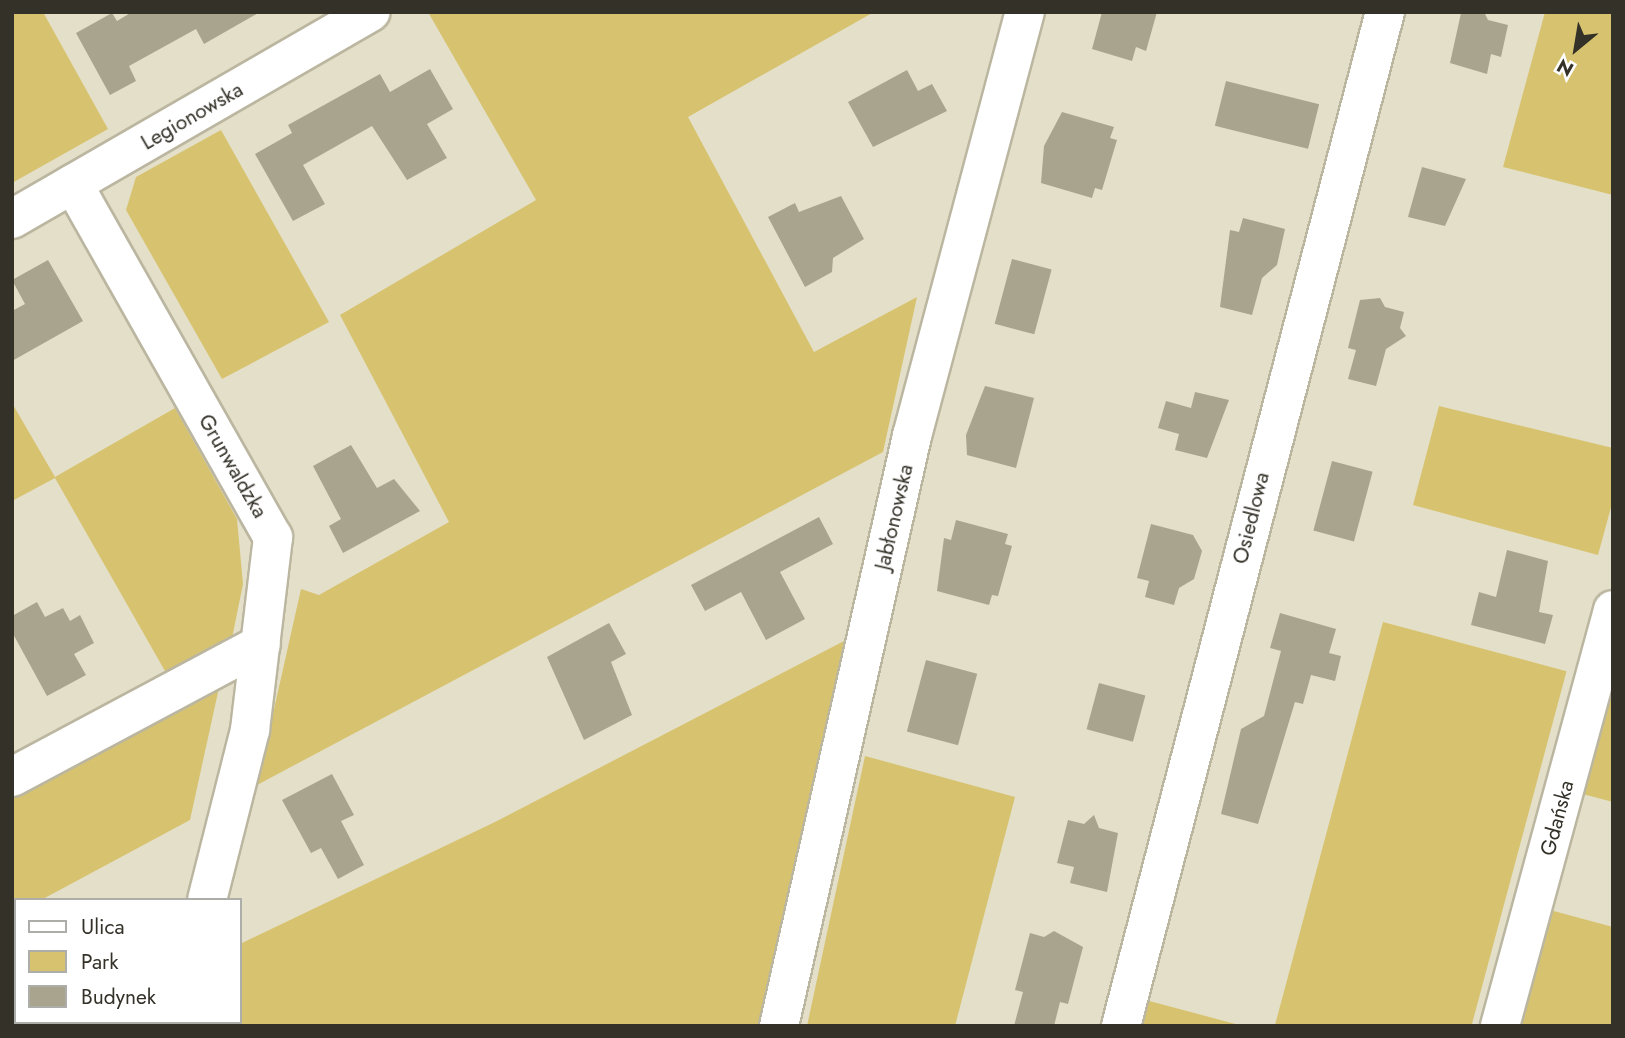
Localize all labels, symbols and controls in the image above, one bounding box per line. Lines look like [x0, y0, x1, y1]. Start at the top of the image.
north arrow [1541, 14, 1611, 84]
text: N [1552, 52, 1579, 83]
street label: Legionowska [137, 77, 247, 155]
street label: Grunwaldzka [193, 410, 273, 522]
street label: Jabłonowska [870, 462, 918, 572]
street label: Osiedlowa [1227, 470, 1275, 566]
street label: Gdańska [1535, 777, 1579, 859]
legend [14, 898, 242, 1024]
text: Ulica [81, 912, 125, 942]
text: Park [81, 947, 118, 977]
text: Budynek [81, 982, 156, 1012]

